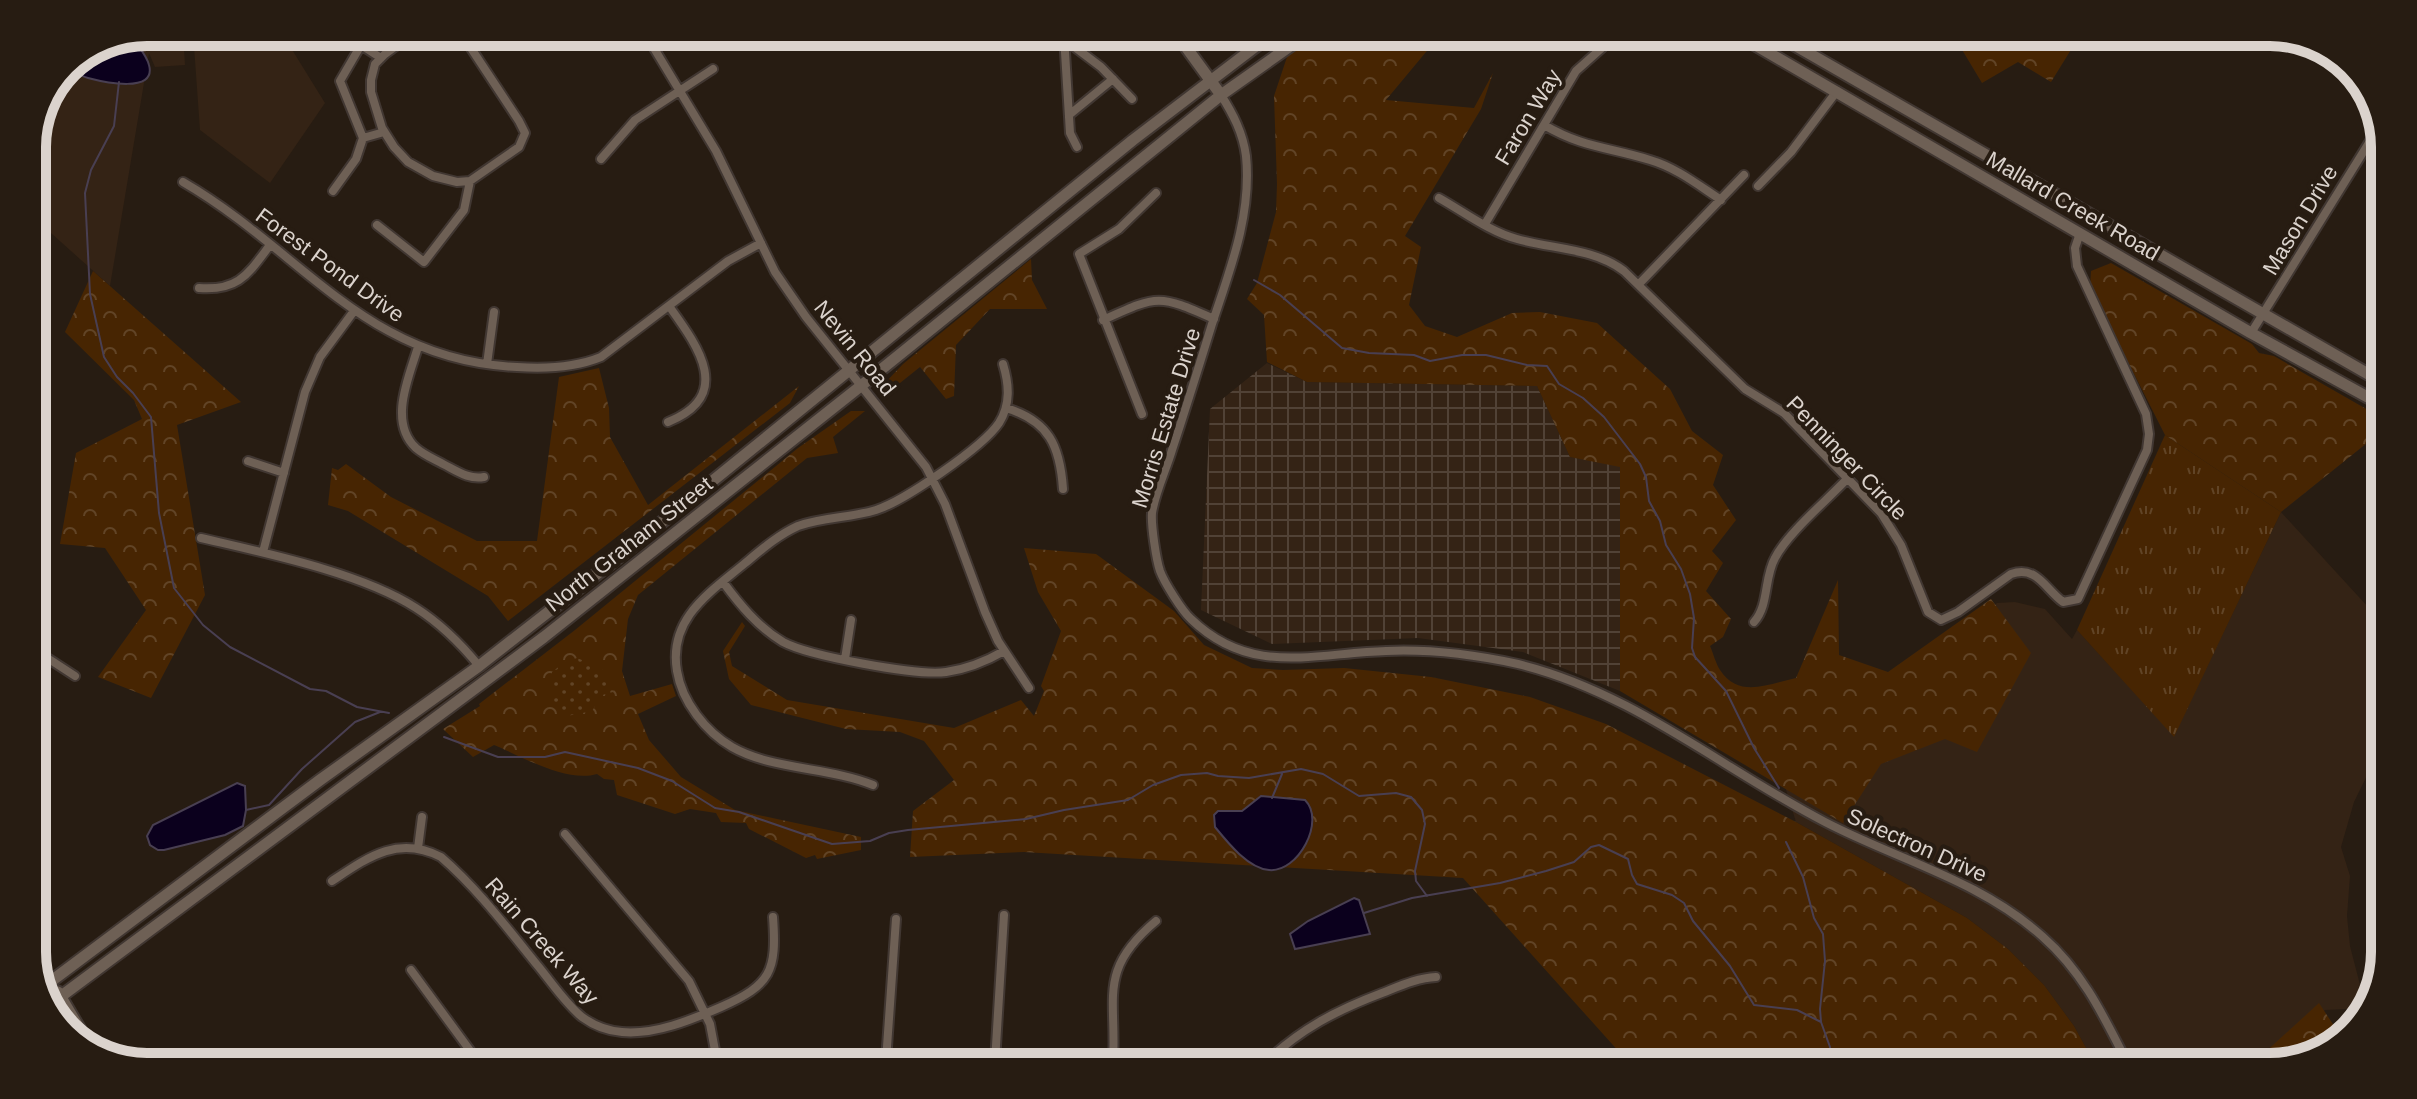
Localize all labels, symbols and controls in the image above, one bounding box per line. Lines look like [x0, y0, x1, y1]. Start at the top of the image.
street label: Faron Way [1490, 65, 1566, 169]
street label: Mallard Creek Road [1982, 146, 2164, 266]
street label: Mason Drive [2257, 161, 2343, 279]
street label: Forest Pond Drive [251, 203, 409, 327]
street label: Nevin Road [809, 295, 901, 401]
street label: Morris Estate Drive [1127, 325, 1205, 511]
street label: Penninger Circle [1782, 391, 1912, 525]
street label: North Graham Street [541, 471, 717, 617]
street label: Solectron Drive [1843, 803, 1991, 887]
street label: Rain Creek Way [480, 873, 604, 1009]

